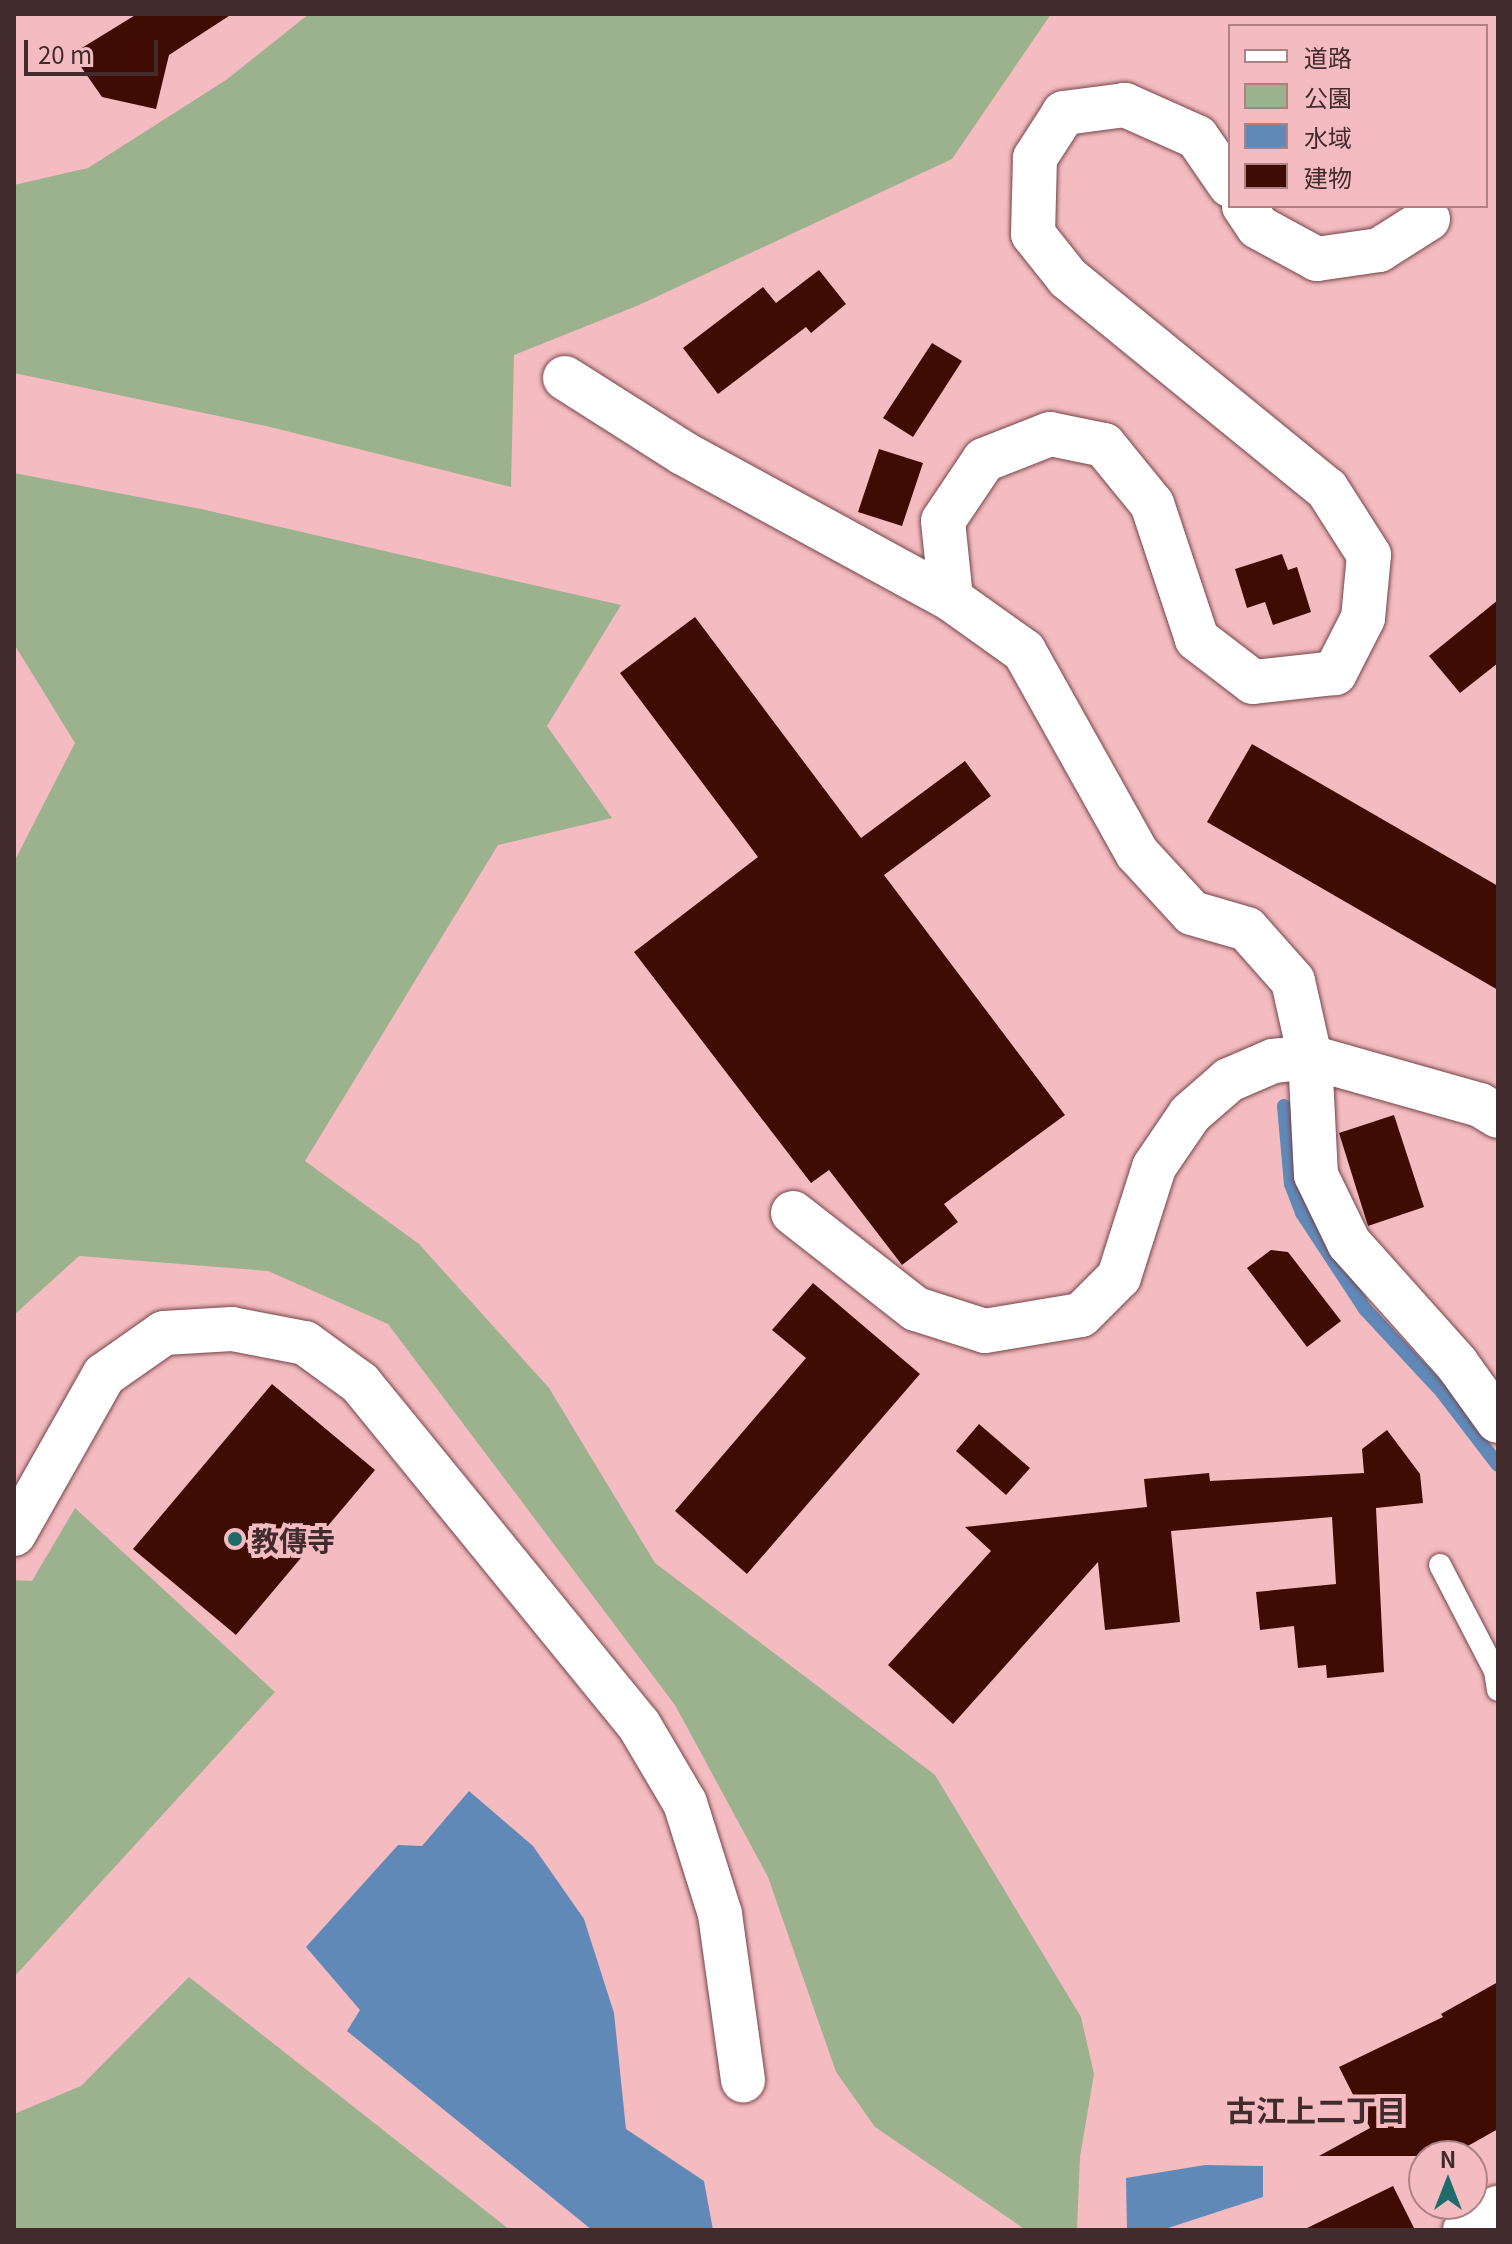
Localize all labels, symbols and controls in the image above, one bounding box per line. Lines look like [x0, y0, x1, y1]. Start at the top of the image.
scale bar [28, 24, 162, 74]
legend [1228, 24, 1488, 208]
text: 20 m [38, 36, 92, 71]
text: 道路 [1304, 39, 1352, 74]
text: 公園 [1304, 79, 1352, 114]
text: 水域 [1304, 119, 1352, 154]
text: 建物 [1304, 159, 1352, 194]
place label: 教傳寺 [251, 1522, 335, 1556]
marker: 教傳寺 [226, 1530, 244, 1548]
district label: 古江上二丁目 [1226, 2091, 1406, 2127]
north arrow [1408, 2140, 1488, 2220]
text: N [1440, 2142, 1456, 2174]

